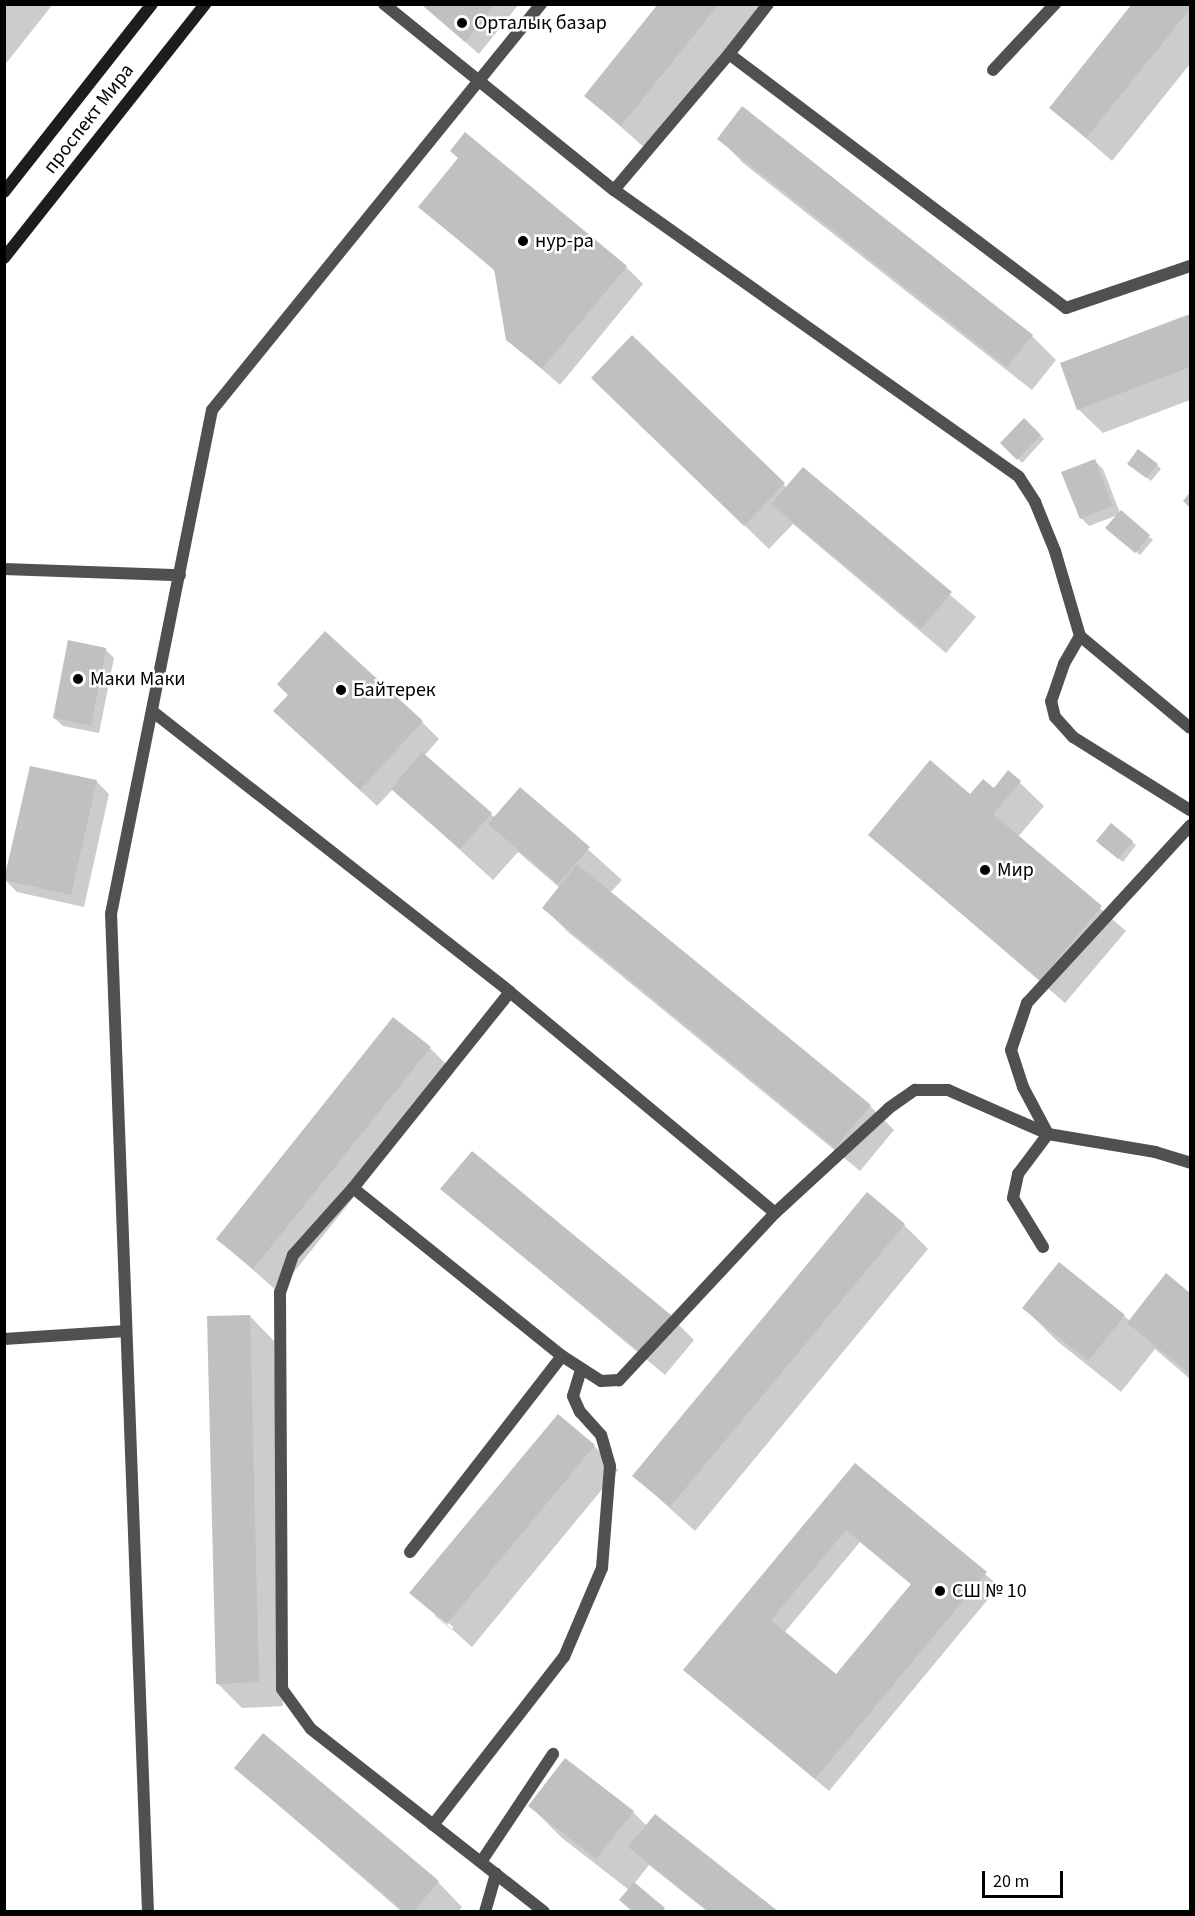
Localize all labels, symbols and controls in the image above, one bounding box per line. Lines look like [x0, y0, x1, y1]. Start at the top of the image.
place label: Орталық базар [474, 11, 607, 35]
marker: Орталық базар [455, 16, 469, 30]
street label: проспект Мира [39, 59, 139, 179]
place label: нур-ра [535, 229, 594, 253]
marker: нур-ра [516, 234, 530, 248]
place label: Маки Маки [90, 667, 186, 691]
marker: Маки Маки [71, 672, 85, 686]
place label: Байтерек [353, 678, 436, 702]
marker: Байтерек [334, 683, 348, 697]
place label: Мир [997, 858, 1034, 882]
marker: Мир [978, 863, 992, 877]
place label: СШ № 10 [952, 1579, 1027, 1603]
marker: СШ № 10 [933, 1584, 947, 1598]
scale bar [985, 1859, 1066, 1897]
text: 20 m [993, 1869, 1029, 1894]

